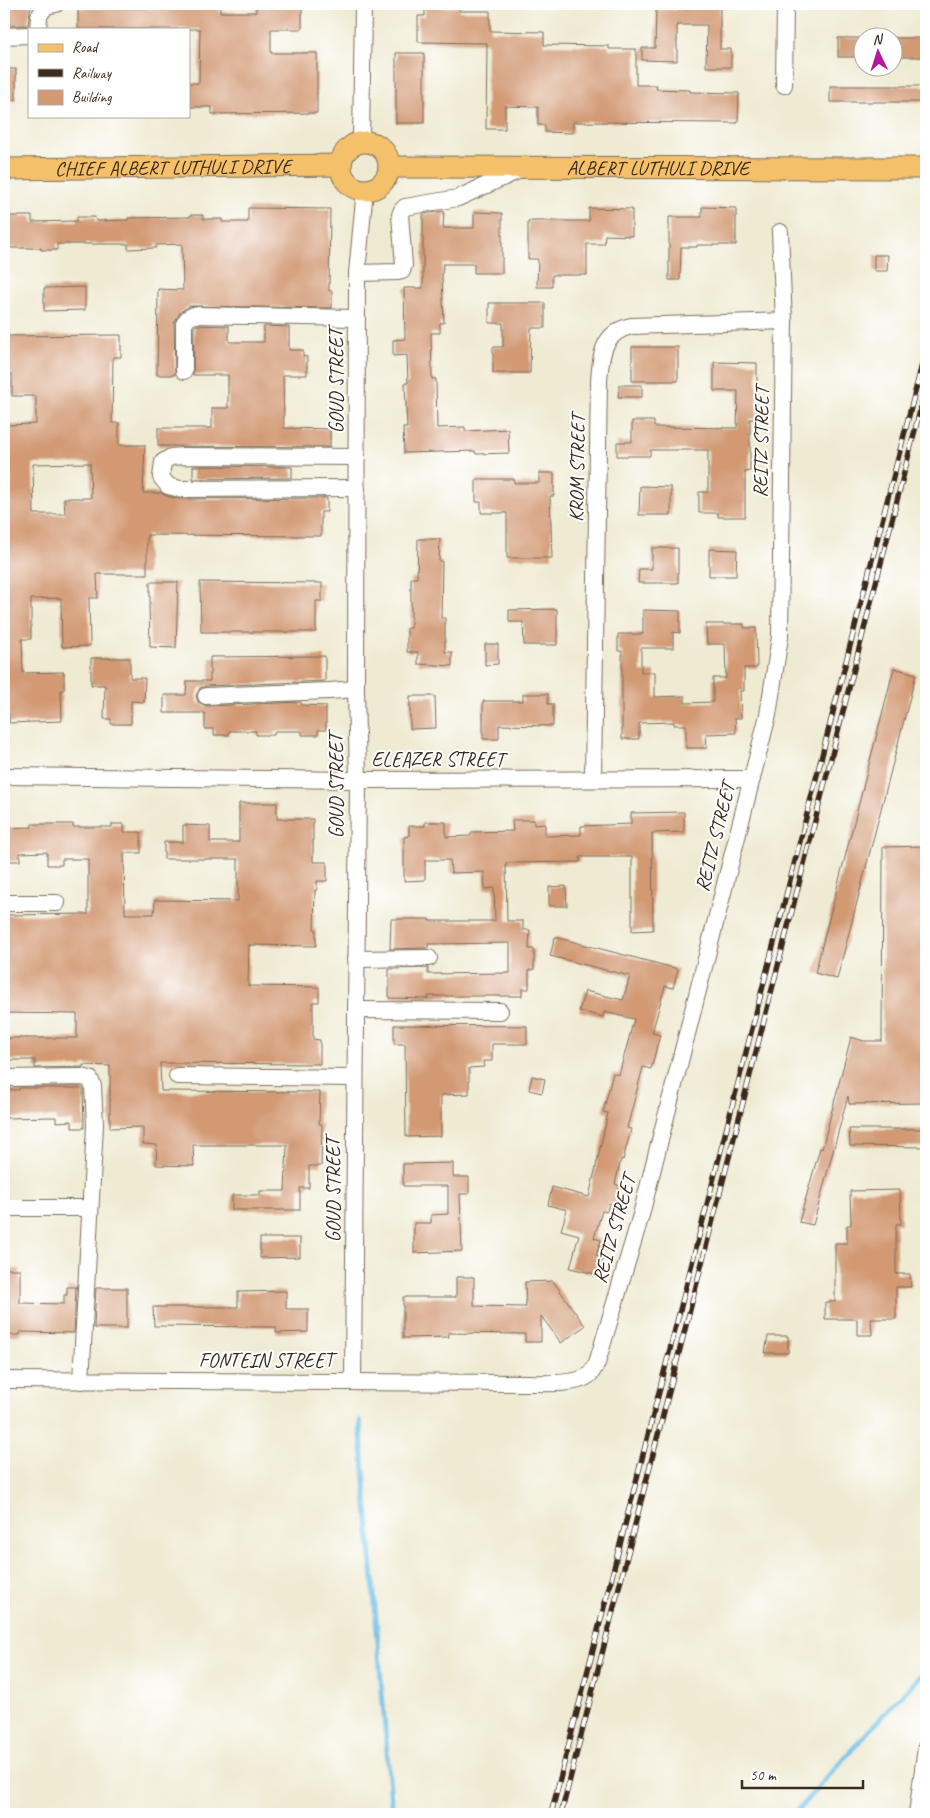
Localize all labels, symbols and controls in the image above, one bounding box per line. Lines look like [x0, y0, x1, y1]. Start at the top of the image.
legend [28, 28, 190, 118]
north arrow [852, 28, 902, 78]
text: N [872, 31, 884, 48]
text: Road [72, 38, 99, 57]
text: Railway [72, 64, 113, 83]
text: Building [72, 88, 112, 107]
street label: CHIEF ALBERT LUTHULI DRIVE [55, 153, 294, 181]
street label: ALBERT LUTHULI DRIVE [567, 155, 752, 180]
street label: GOUD STREET [324, 324, 349, 433]
street label: REITZ STREET [748, 382, 775, 498]
street label: KROM STREET [564, 410, 591, 522]
street label: GOUD STREET [324, 729, 349, 838]
street label: ELEAZER STREET [372, 747, 508, 772]
street label: REITZ STREET [689, 776, 741, 894]
street label: GOUD STREET [321, 1133, 346, 1242]
street label: REITZ STREET [587, 1168, 642, 1286]
street label: FONTEIN STREET [199, 1348, 338, 1373]
scale bar [742, 1758, 864, 1790]
text: 50 m [750, 1766, 777, 1785]

